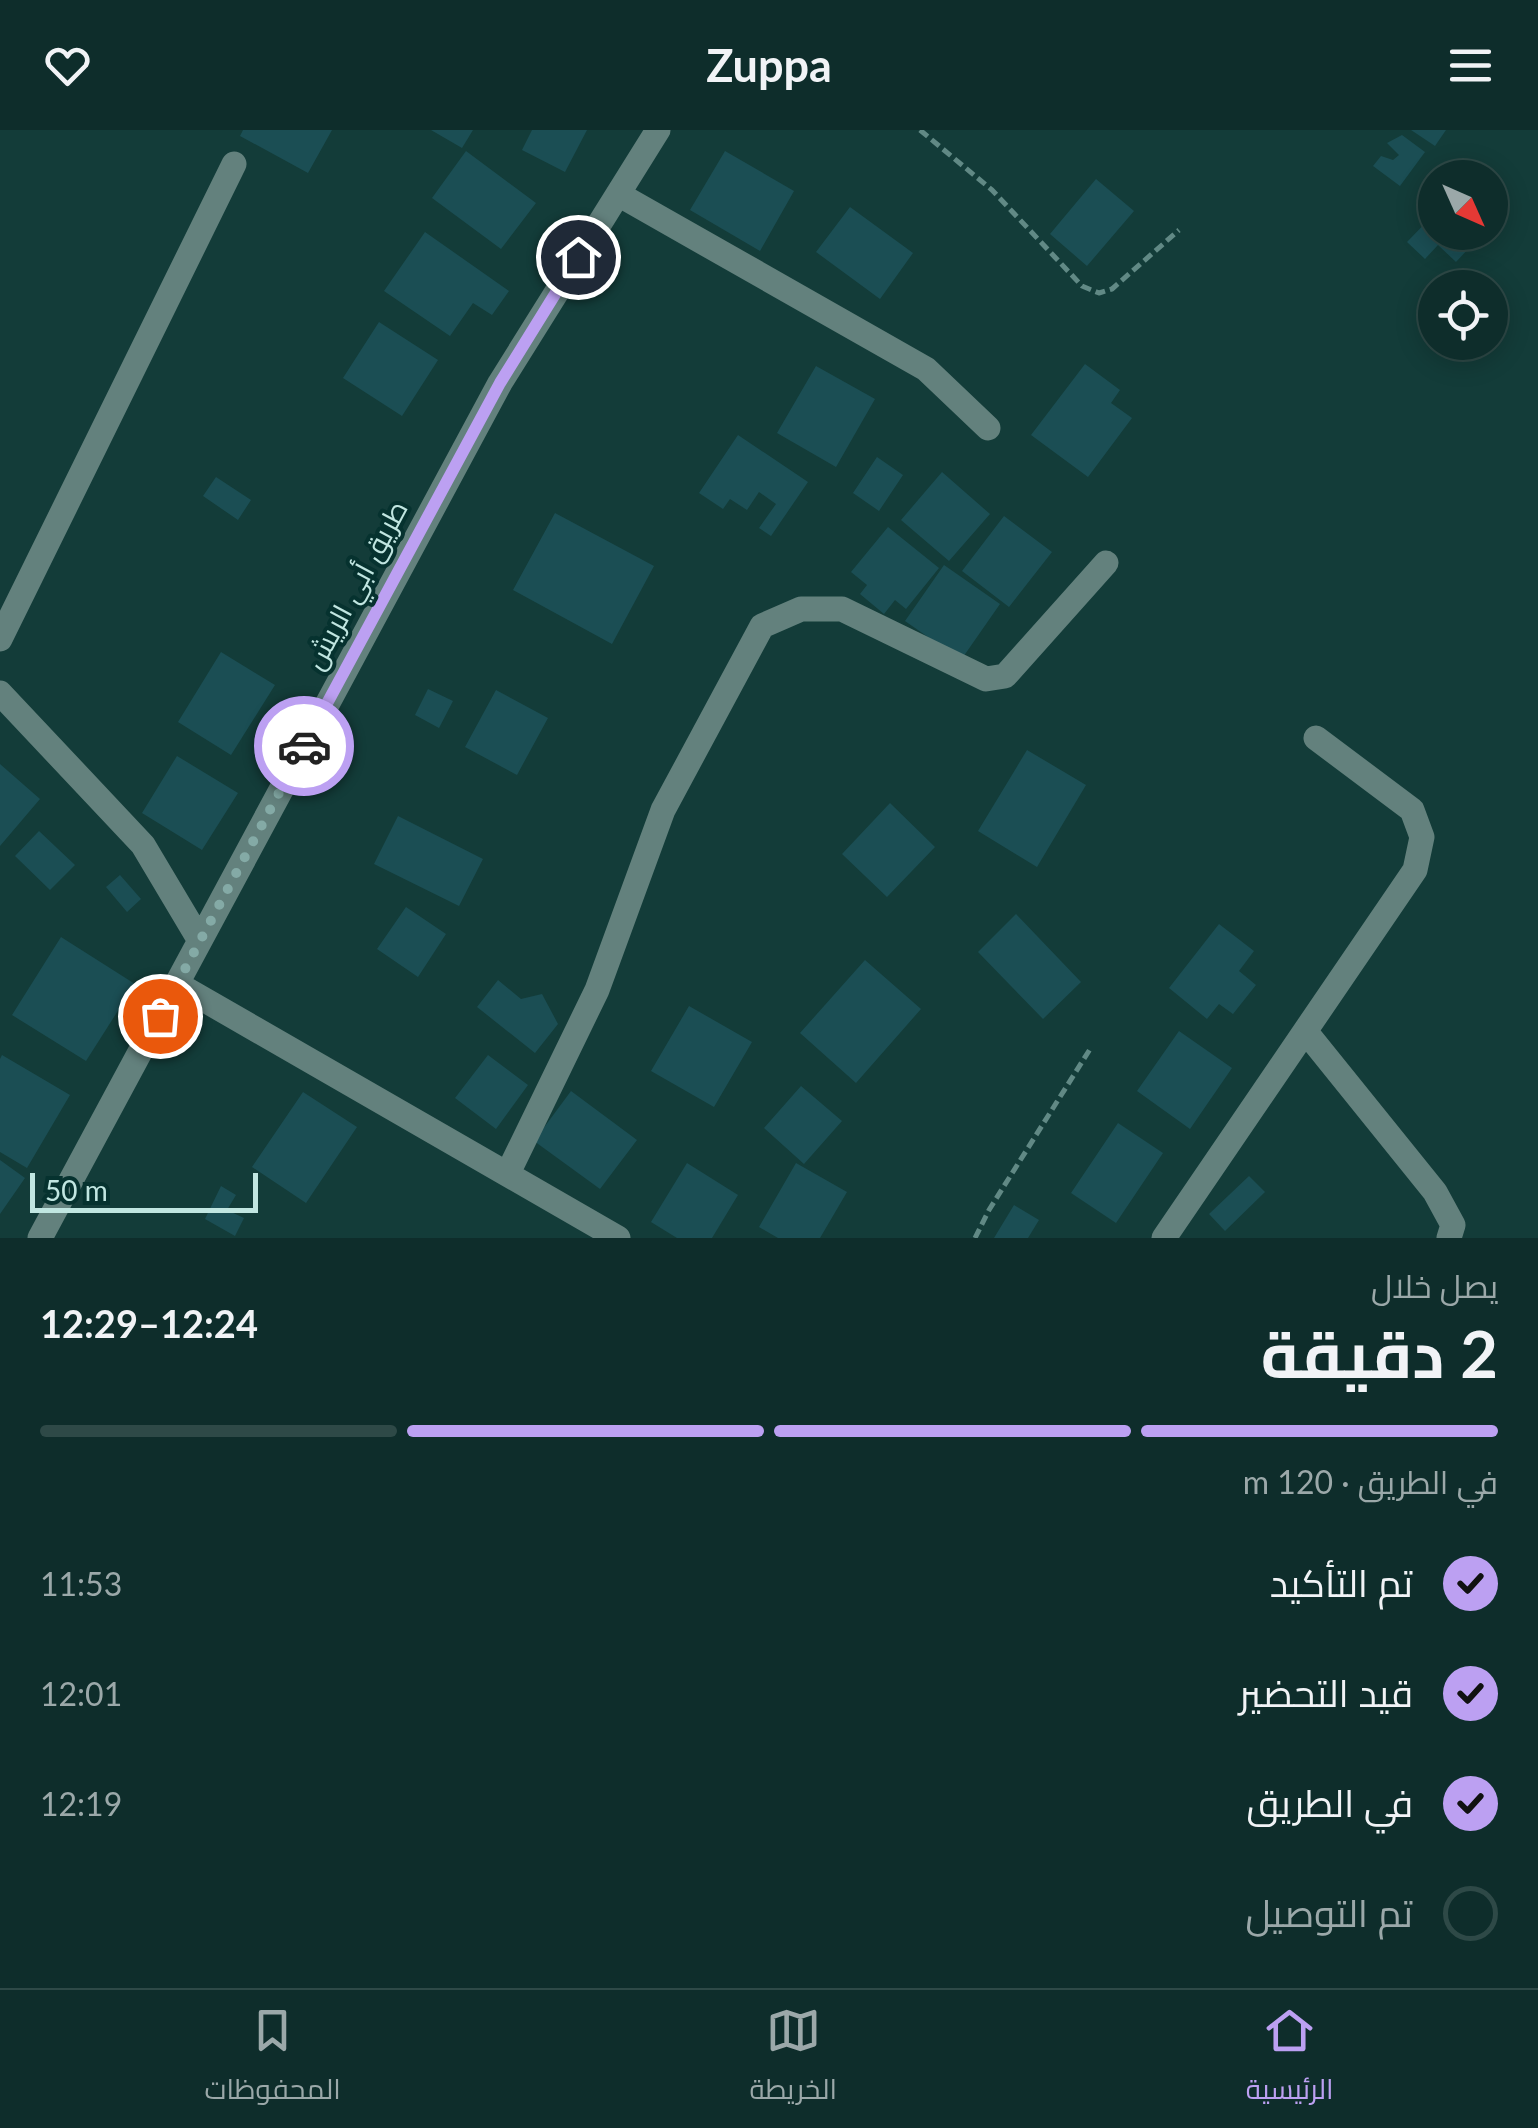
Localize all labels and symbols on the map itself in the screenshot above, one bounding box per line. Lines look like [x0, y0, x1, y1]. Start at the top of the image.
north arrow [1418, 160, 1508, 250]
pin [536, 215, 621, 300]
street label: طريق أبي الريش [296, 494, 419, 678]
courier [254, 696, 354, 796]
pin [118, 974, 203, 1059]
scale bar [30, 1168, 258, 1212]

